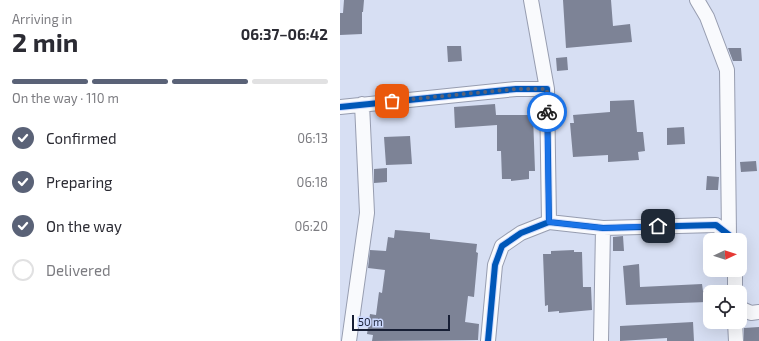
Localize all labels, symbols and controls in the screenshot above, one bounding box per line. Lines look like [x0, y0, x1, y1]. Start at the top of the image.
text: Arriving in [12, 11, 72, 27]
text: 06:37–06:42 [241, 25, 328, 43]
text: 2 min [12, 26, 78, 57]
pin [375, 84, 409, 118]
text: On the way · 110 m [12, 90, 119, 106]
icon: bag [381, 90, 403, 112]
courier [527, 92, 567, 132]
icon: bike [536, 101, 558, 123]
icon: check [12, 127, 34, 149]
text: Confirmed [46, 129, 117, 147]
text: 06:13 [297, 130, 328, 146]
icon: check [12, 171, 34, 193]
text: Preparing [46, 173, 112, 191]
text: 06:18 [297, 174, 328, 190]
pin [641, 209, 675, 243]
icon: check [12, 215, 34, 237]
icon: home [647, 215, 669, 237]
text: On the way [46, 217, 122, 235]
text: 06:20 [295, 218, 328, 234]
north arrow [703, 233, 747, 277]
map controls [703, 233, 747, 329]
text: Delivered [46, 261, 111, 279]
button: locate [703, 285, 747, 329]
scale bar [352, 313, 450, 332]
text: 50 m [358, 315, 383, 328]

